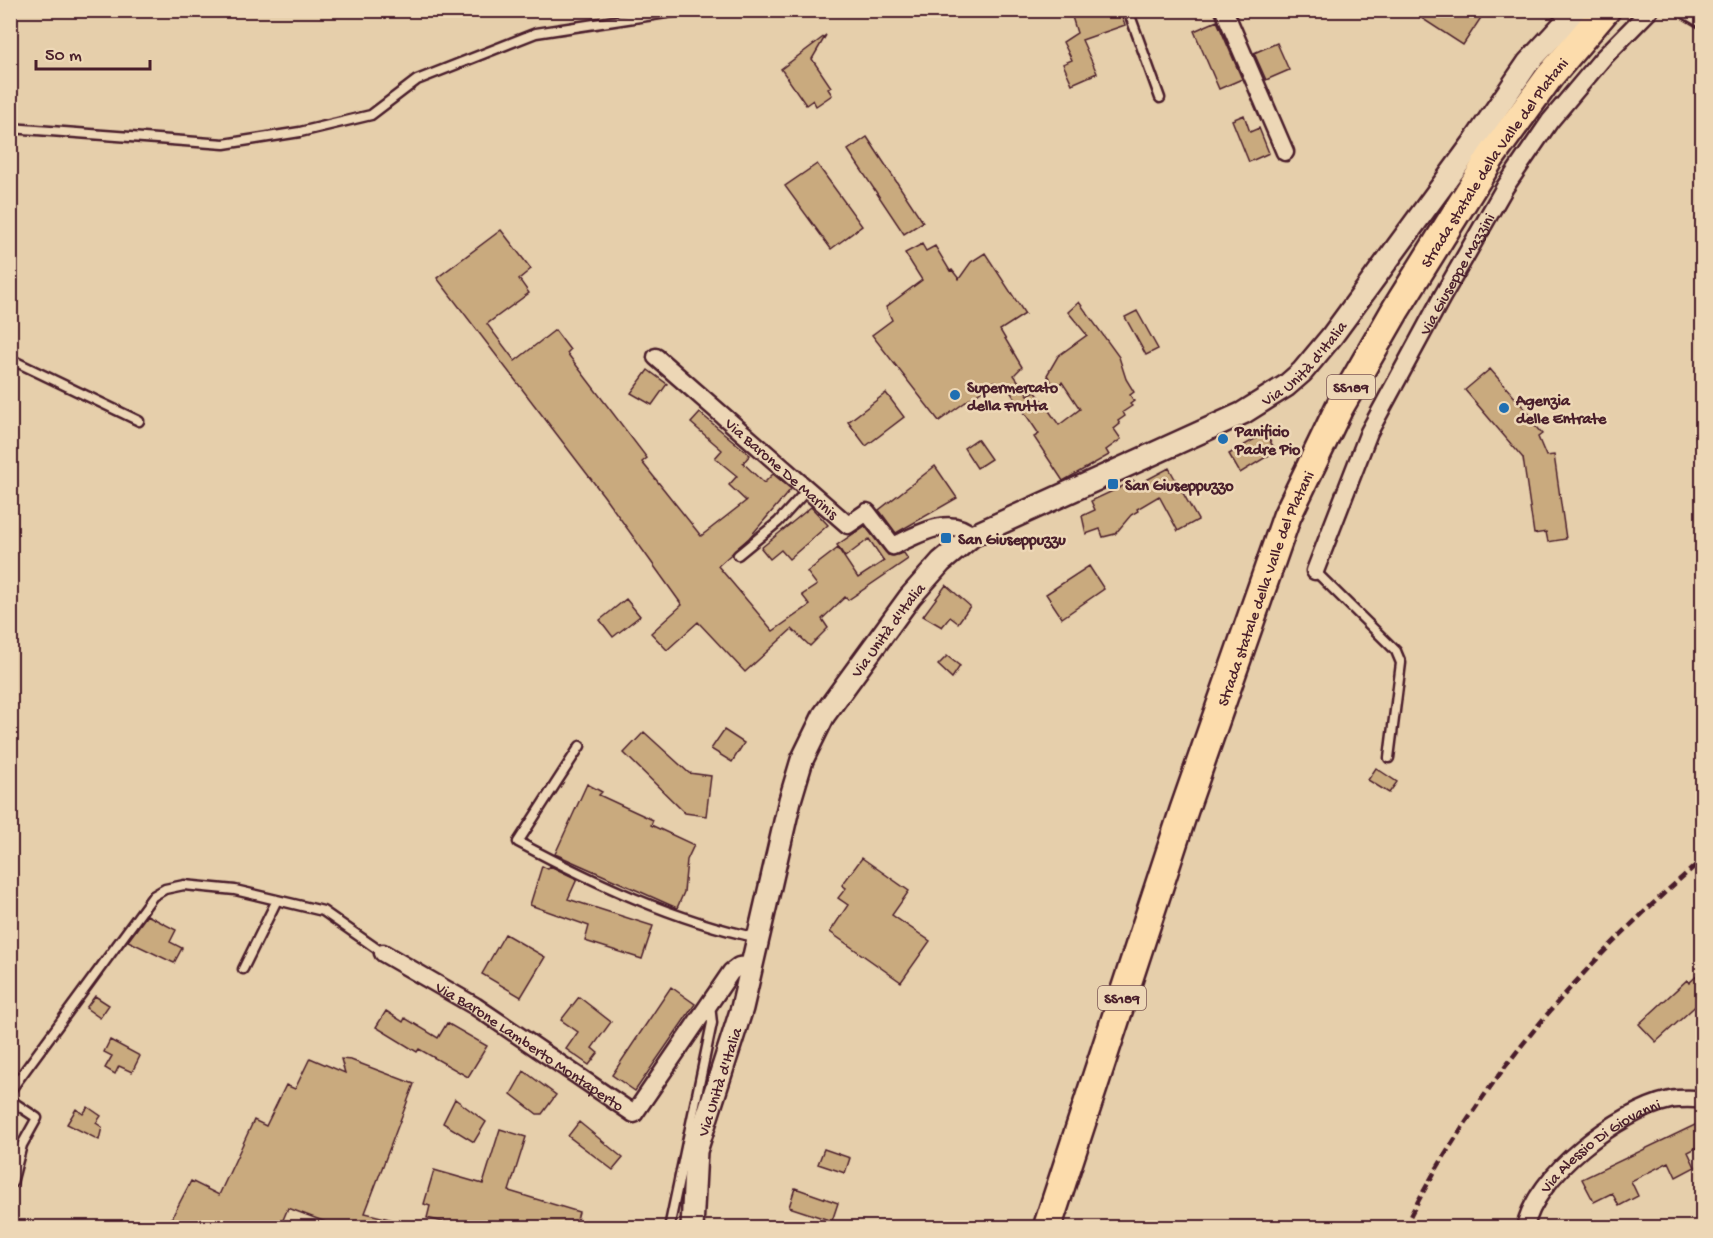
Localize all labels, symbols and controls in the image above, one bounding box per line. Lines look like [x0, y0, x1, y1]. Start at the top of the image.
scale bar [36, 33, 150, 71]
text: 50 m [45, 46, 82, 67]
street label: Strada statale della Valle del Platani [1418, 55, 1574, 272]
street label: Via Giuseppe Mazzini [1417, 211, 1501, 340]
street label: Via Unità d'Italia [1258, 318, 1353, 412]
road number: SS189 [1327, 375, 1375, 399]
place label: Supermercato della Frutta [967, 380, 1059, 417]
marker: Supermercato della Frutta [948, 388, 962, 402]
place label: Agenzia delle Entrate [1515, 393, 1607, 430]
marker: Agenzia delle Entrate [1497, 401, 1511, 415]
street label: Via Barone De Marinis [719, 415, 842, 526]
place label: Panificio Padre Pio [1234, 423, 1301, 461]
marker: Panificio Padre Pio [1216, 432, 1230, 446]
street label: Strada statale della Valle del Platani [1215, 469, 1320, 709]
marker: San Giuseppuzzo [1106, 477, 1120, 491]
place label: San Giuseppuzzo [1125, 478, 1234, 497]
marker: San Giuseppuzzu [939, 531, 953, 545]
place label: San Giuseppuzzu [958, 532, 1066, 551]
street label: Via Unità d'Italia [848, 580, 932, 683]
street label: Via Barone Lamberto Montaperto [430, 979, 626, 1117]
road number: SS189 [1098, 986, 1146, 1010]
street label: Via Unità d'Italia [695, 1025, 748, 1140]
street label: Via Alessio Di Giovanni [1537, 1097, 1664, 1199]

